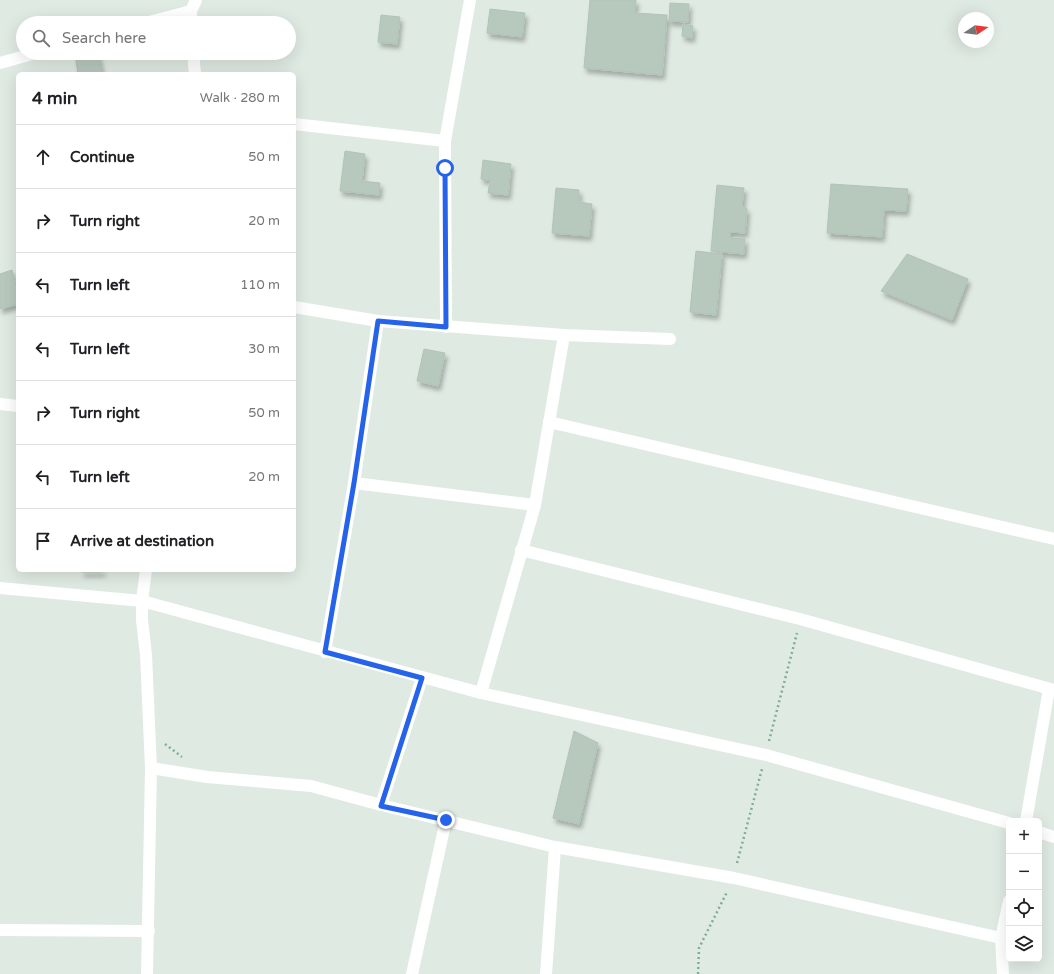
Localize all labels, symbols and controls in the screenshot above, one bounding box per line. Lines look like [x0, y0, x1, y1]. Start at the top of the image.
north arrow [958, 12, 994, 48]
search box [16, 16, 296, 60]
icon: search [30, 27, 52, 49]
text: Search here [62, 29, 146, 47]
text: 4 min [32, 88, 77, 109]
text: Walk · 280 m [200, 90, 280, 106]
icon: ahead [32, 146, 54, 168]
text: Continue [70, 148, 134, 166]
text: 50 m [248, 149, 280, 165]
route start [436, 159, 454, 177]
icon: right [32, 210, 54, 232]
text: Turn right [70, 212, 140, 230]
text: 20 m [248, 213, 280, 229]
icon: left [32, 274, 54, 296]
text: Turn left [70, 276, 130, 294]
text: 110 m [240, 277, 280, 293]
icon: left [32, 338, 54, 360]
text: Turn left [70, 340, 130, 358]
text: 30 m [248, 341, 280, 357]
icon: right [32, 402, 54, 424]
text: Turn right [70, 404, 140, 422]
text: 50 m [248, 405, 280, 421]
icon: left [32, 466, 54, 488]
text: Turn left [70, 468, 130, 486]
text: 20 m [248, 469, 280, 485]
icon: arrive [32, 530, 54, 552]
text: Arrive at destination [70, 532, 214, 550]
route end [437, 811, 455, 829]
map controls [1006, 818, 1042, 962]
button: + [1006, 818, 1042, 854]
button: − [1006, 854, 1042, 890]
button: locate [1006, 890, 1042, 926]
button: layers [1006, 926, 1042, 962]

